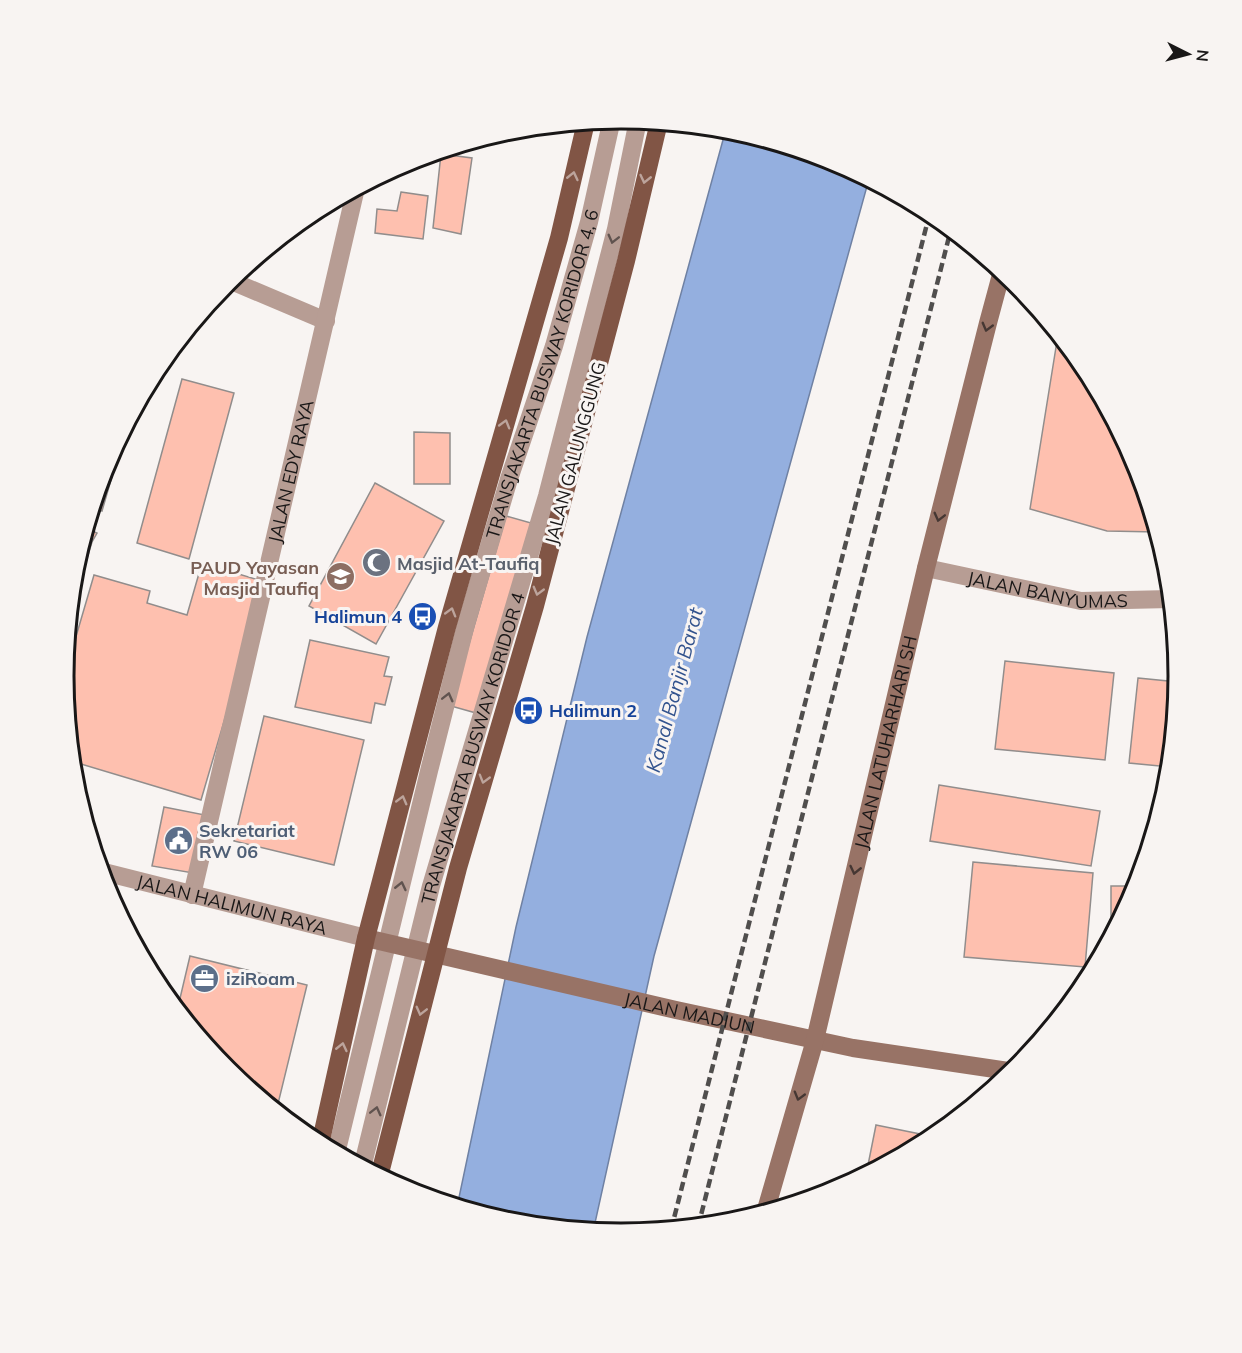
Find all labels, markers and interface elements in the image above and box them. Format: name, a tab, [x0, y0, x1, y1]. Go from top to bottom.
north arrow	[1158, 24, 1218, 84]
text: N	[1192, 49, 1213, 63]
one-way arrow	[566, 171, 579, 181]
one-way arrow	[640, 174, 653, 184]
street label: TRANSJAKARTA BUSWAY KORIDOR 4, 6	[480, 207, 603, 542]
one-way arrow	[608, 234, 621, 244]
one-way arrow	[981, 322, 994, 332]
street label: JALAN GALUNGGUNG	[540, 359, 610, 547]
street label: JALAN EDY RAYA	[263, 397, 318, 545]
one-way arrow	[498, 419, 510, 430]
one-way arrow	[933, 511, 946, 521]
mosque icon: Masjid At-Taufiq	[360, 547, 392, 579]
place label: Masjid At-Taufiq	[397, 552, 539, 575]
place label: PAUD Yayasan Masjid Taufiq	[190, 556, 319, 600]
school or university icon: PAUD Yayasan Masjid Taufiq	[324, 561, 356, 593]
street label: JALAN BANYUMAS	[965, 566, 1128, 613]
one-way arrow	[533, 586, 546, 596]
street label: TRANSJAKARTA BUSWAY KORIDOR 4	[415, 589, 529, 907]
bus stop icon: Halimun 4	[407, 600, 439, 632]
water label: Kanal Banjir Barat	[640, 604, 708, 775]
place label: Halimun 4	[314, 605, 402, 628]
one-way arrow	[444, 607, 457, 617]
street label: JALAN LATUHARHARI SH	[849, 633, 921, 851]
one-way arrow	[440, 692, 453, 702]
bus stop icon: Halimun 2	[512, 694, 544, 726]
place label: Halimun 2	[549, 699, 637, 722]
one-way arrow	[479, 773, 491, 784]
one-way arrow	[395, 796, 407, 806]
place label: Sekretariat RW 06	[199, 819, 295, 863]
public building icon: Sekretariat RW 06	[162, 824, 194, 856]
one-way arrow	[849, 864, 862, 874]
street label: JALAN HALIMUN RAYA	[134, 869, 330, 939]
one-way arrow	[394, 881, 407, 891]
office icon: iziRoam	[189, 962, 221, 994]
place label: iziRoam	[226, 967, 295, 990]
street label: JALAN MADIUN	[622, 987, 757, 1038]
one-way arrow	[416, 1006, 429, 1016]
one-way arrow	[335, 1042, 348, 1052]
one-way arrow	[793, 1091, 806, 1101]
one-way arrow	[369, 1106, 382, 1116]

